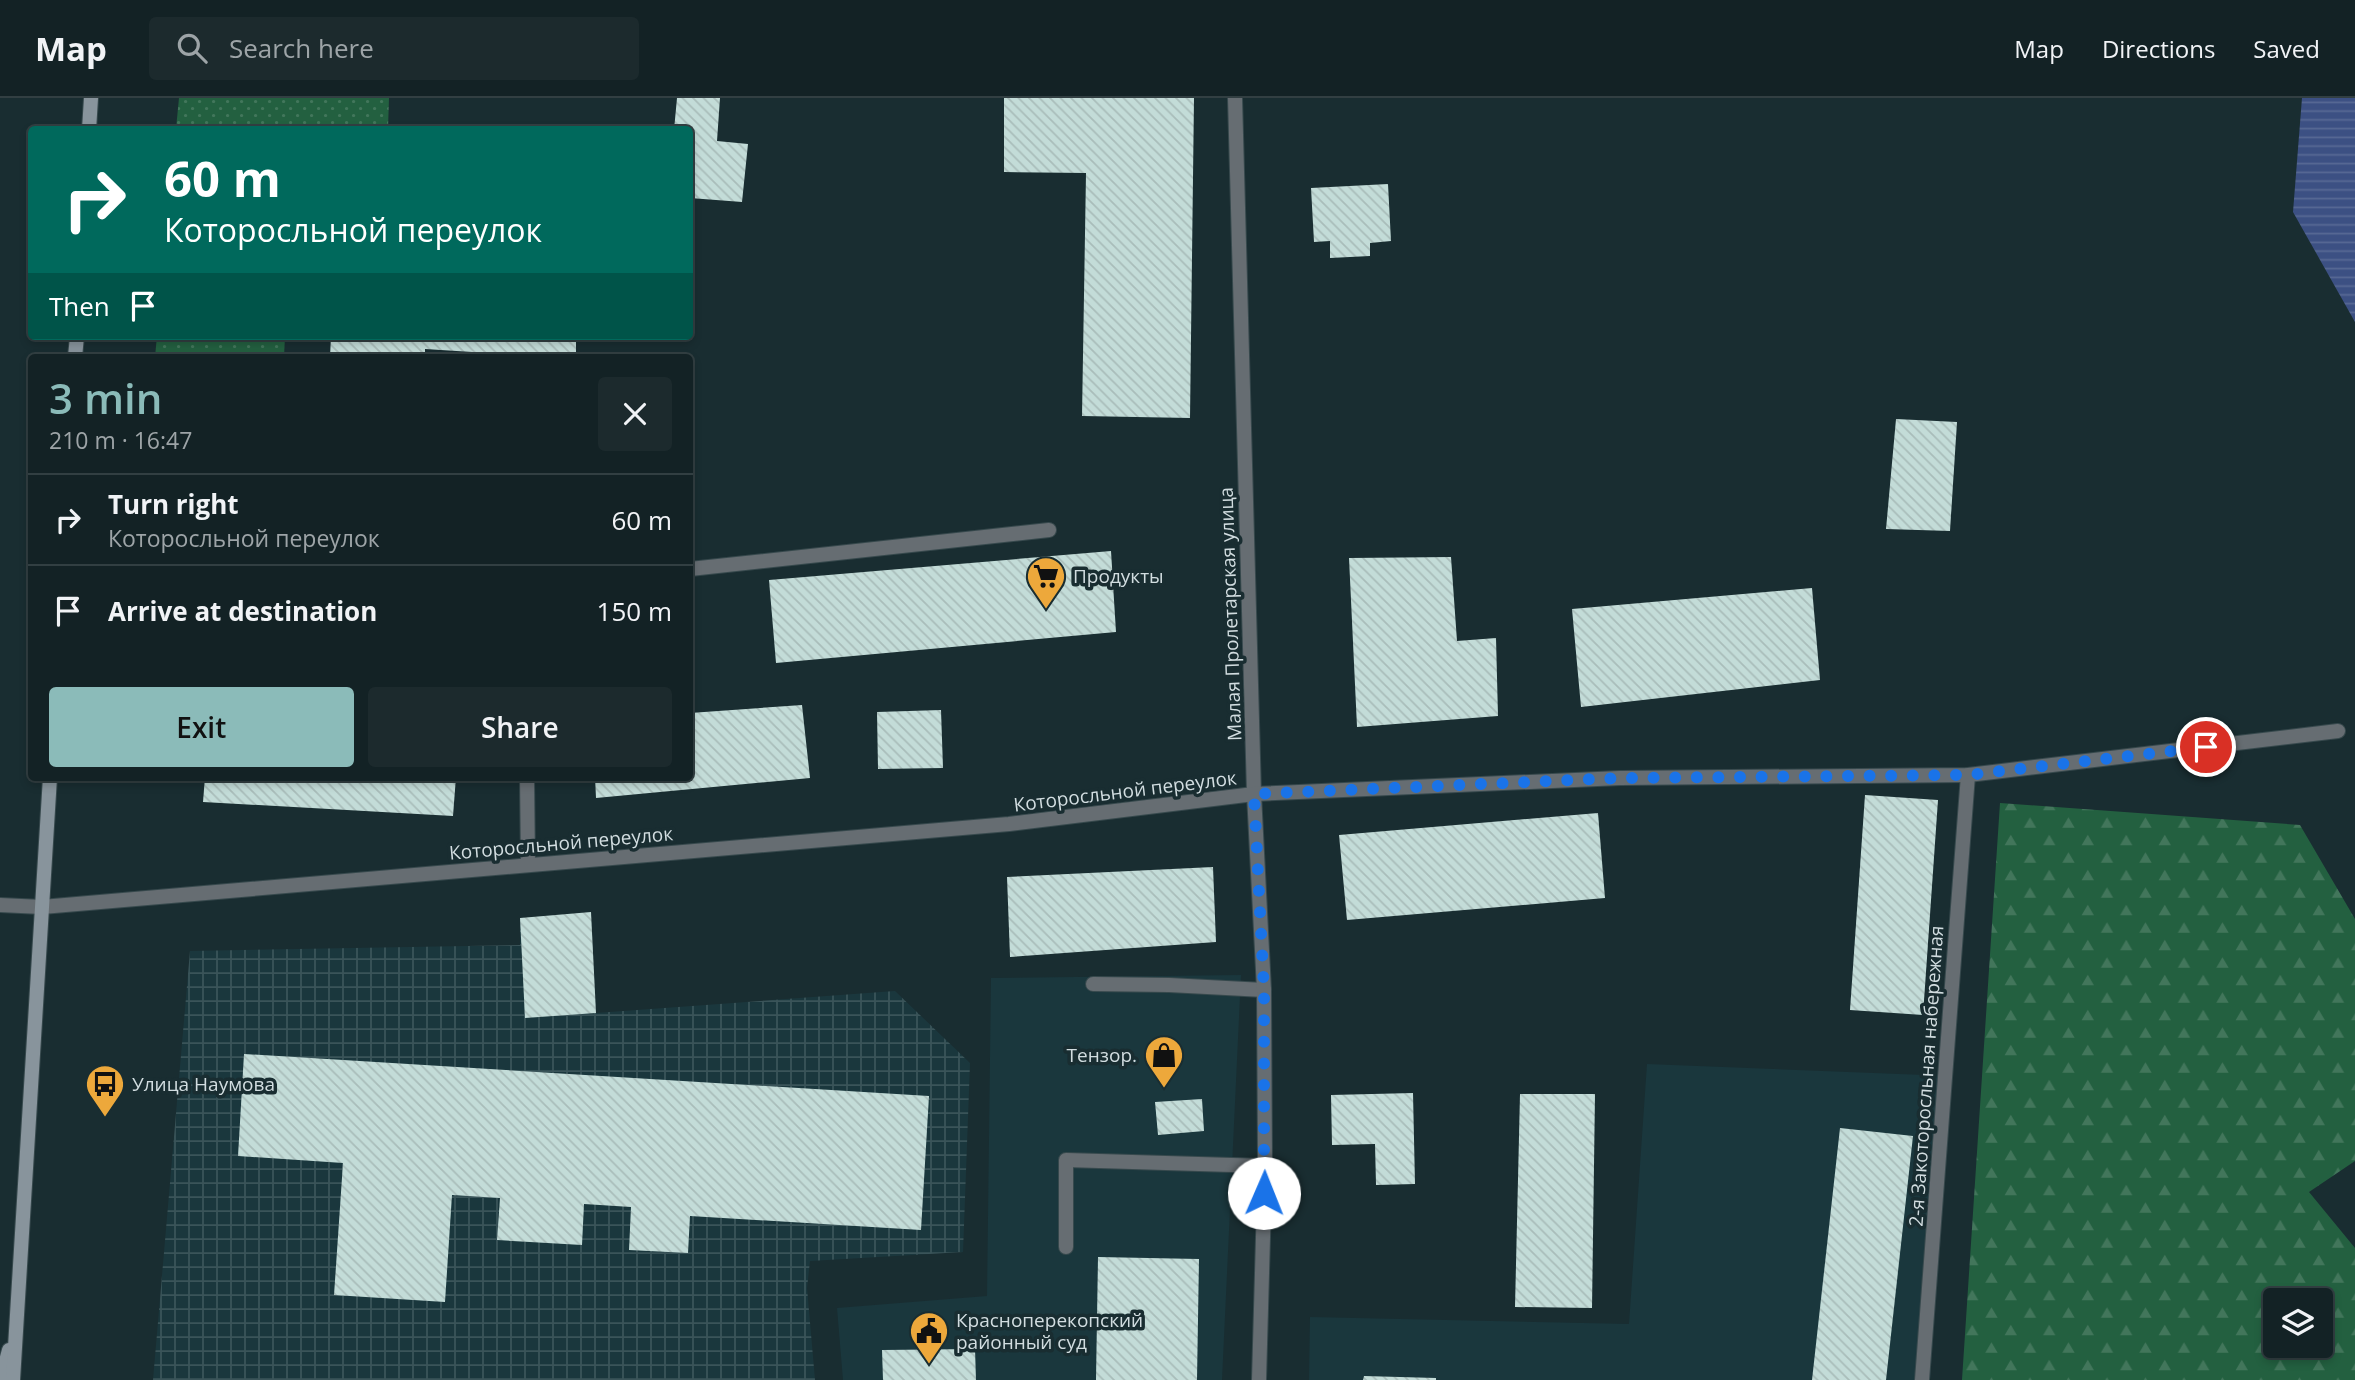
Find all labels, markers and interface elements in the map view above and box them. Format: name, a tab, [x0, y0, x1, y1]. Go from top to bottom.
search box	[149, 17, 639, 80]
text: Map	[35, 26, 107, 71]
icon: search	[173, 29, 211, 67]
text: Search here	[229, 30, 374, 66]
text: Map	[2014, 32, 2064, 65]
text: Directions	[2102, 32, 2215, 65]
text: Saved	[2253, 32, 2320, 65]
text: 60 m	[164, 145, 281, 211]
icon: right	[49, 154, 140, 245]
text: Которосльной переулок	[164, 208, 542, 251]
icon: arrive	[124, 287, 162, 325]
text: Then	[49, 288, 110, 324]
text: 3 min	[49, 369, 162, 426]
button: close	[598, 377, 672, 451]
text: 210 m · 16:47	[49, 424, 192, 456]
text: Turn right	[108, 486, 239, 522]
street label: Малая Пролетарская улица	[1213, 487, 1247, 741]
icon: right	[49, 501, 87, 539]
text: 60 m	[611, 502, 672, 538]
text: Которосльной переулок	[108, 522, 380, 554]
supermarket icon: Продукты	[1025, 555, 1067, 610]
place label: Продукты	[1073, 563, 1164, 589]
icon: arrive	[49, 592, 87, 630]
text: Arrive at destination	[108, 593, 377, 629]
text: 150 m	[597, 593, 672, 629]
button: Exit	[49, 687, 354, 767]
button: Share	[368, 687, 672, 767]
pin	[2176, 717, 2236, 777]
icon: arrive	[2187, 728, 2225, 766]
street label: Которосльной переулок	[1012, 764, 1238, 818]
street label: Которосльной переулок	[448, 820, 674, 866]
street label: 2-я Закоторосльная набережная	[1903, 925, 1949, 1227]
shop icon: Тензор.	[1143, 1034, 1185, 1089]
place label: Тензор.	[1067, 1042, 1137, 1068]
bus stop icon: Улица Наумова	[84, 1063, 126, 1118]
place label: Улица Наумова	[132, 1071, 275, 1097]
position arrow	[1227, 1156, 1301, 1230]
map controls	[2263, 1288, 2333, 1358]
button: layers	[2263, 1288, 2333, 1358]
place label: Красноперекопский районный суд	[956, 1307, 1143, 1355]
public building icon: Красноперекопский районный суд	[908, 1310, 950, 1365]

